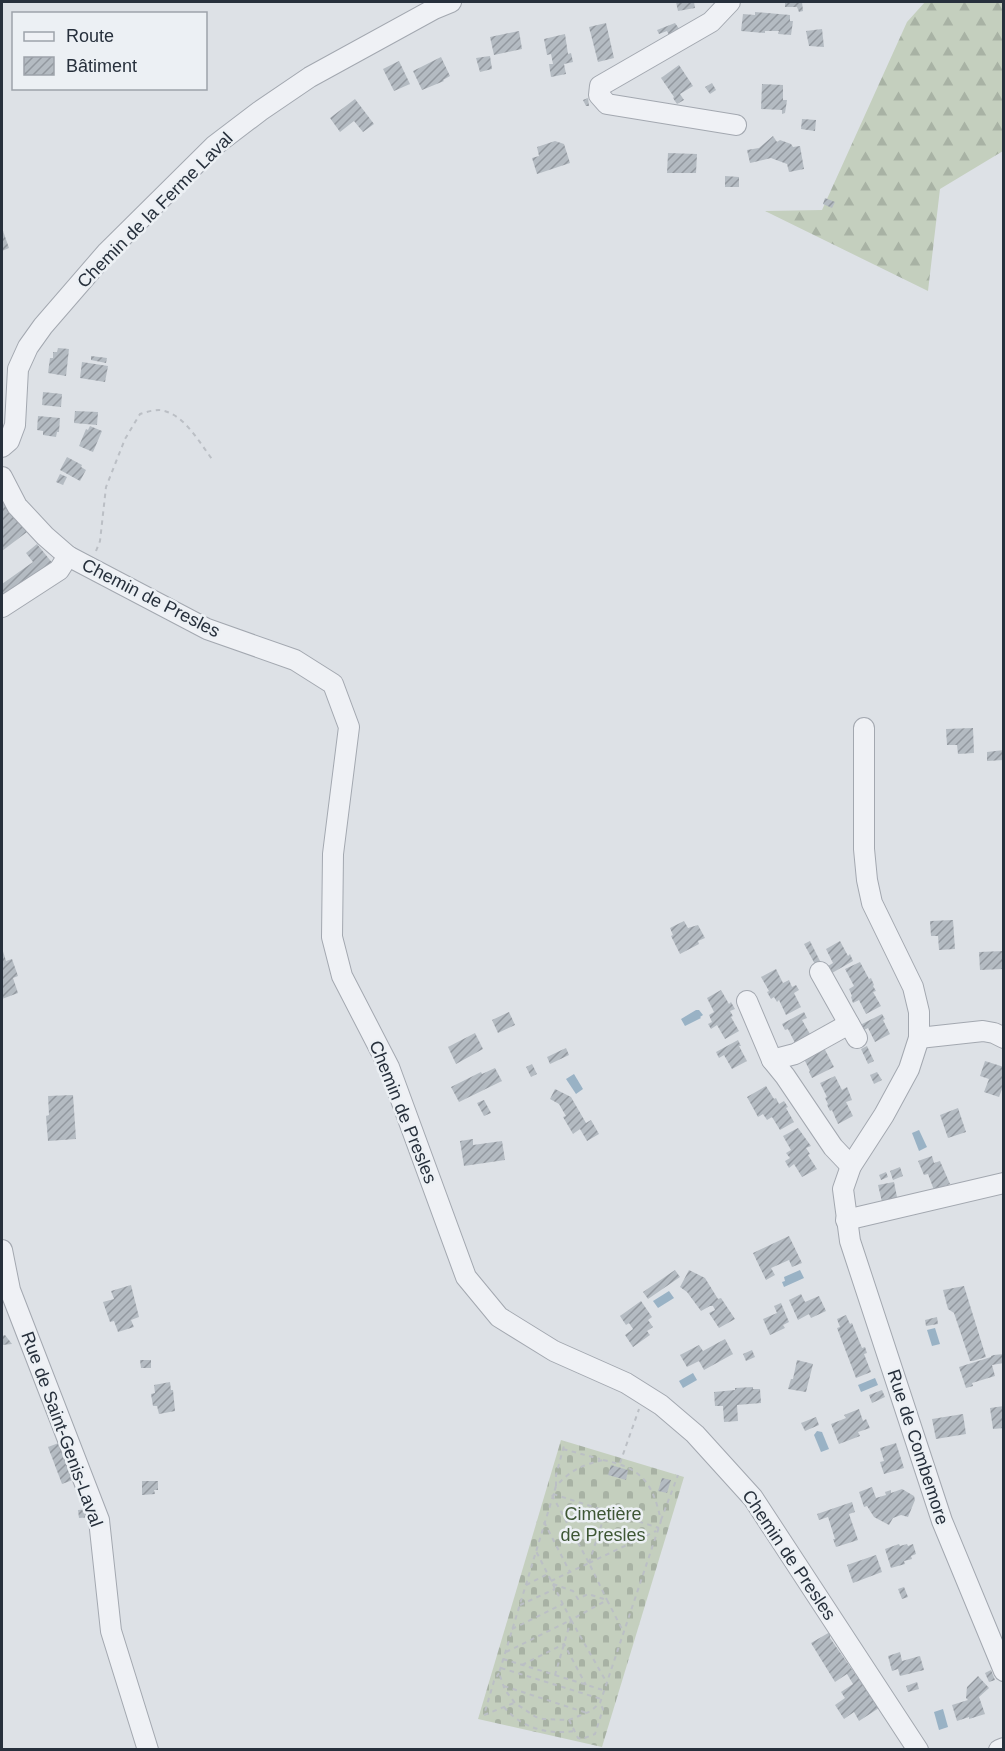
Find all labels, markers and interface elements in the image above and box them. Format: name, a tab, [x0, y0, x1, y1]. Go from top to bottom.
legend	[12, 12, 207, 90]
text: Route	[66, 26, 114, 46]
text: Bâtiment	[66, 56, 137, 76]
street label: Chemin de la Ferme Laval	[73, 128, 237, 292]
street label: Chemin de Presles	[79, 555, 223, 641]
street label: Chemin de Presles	[365, 1038, 441, 1186]
street label: Rue de Saint-Genis-Laval	[17, 1329, 107, 1529]
street label: Rue de Combemore	[883, 1367, 953, 1527]
street label: Chemin de Presles	[738, 1486, 840, 1624]
park label: Cimetière de Presles	[560, 1504, 646, 1545]

